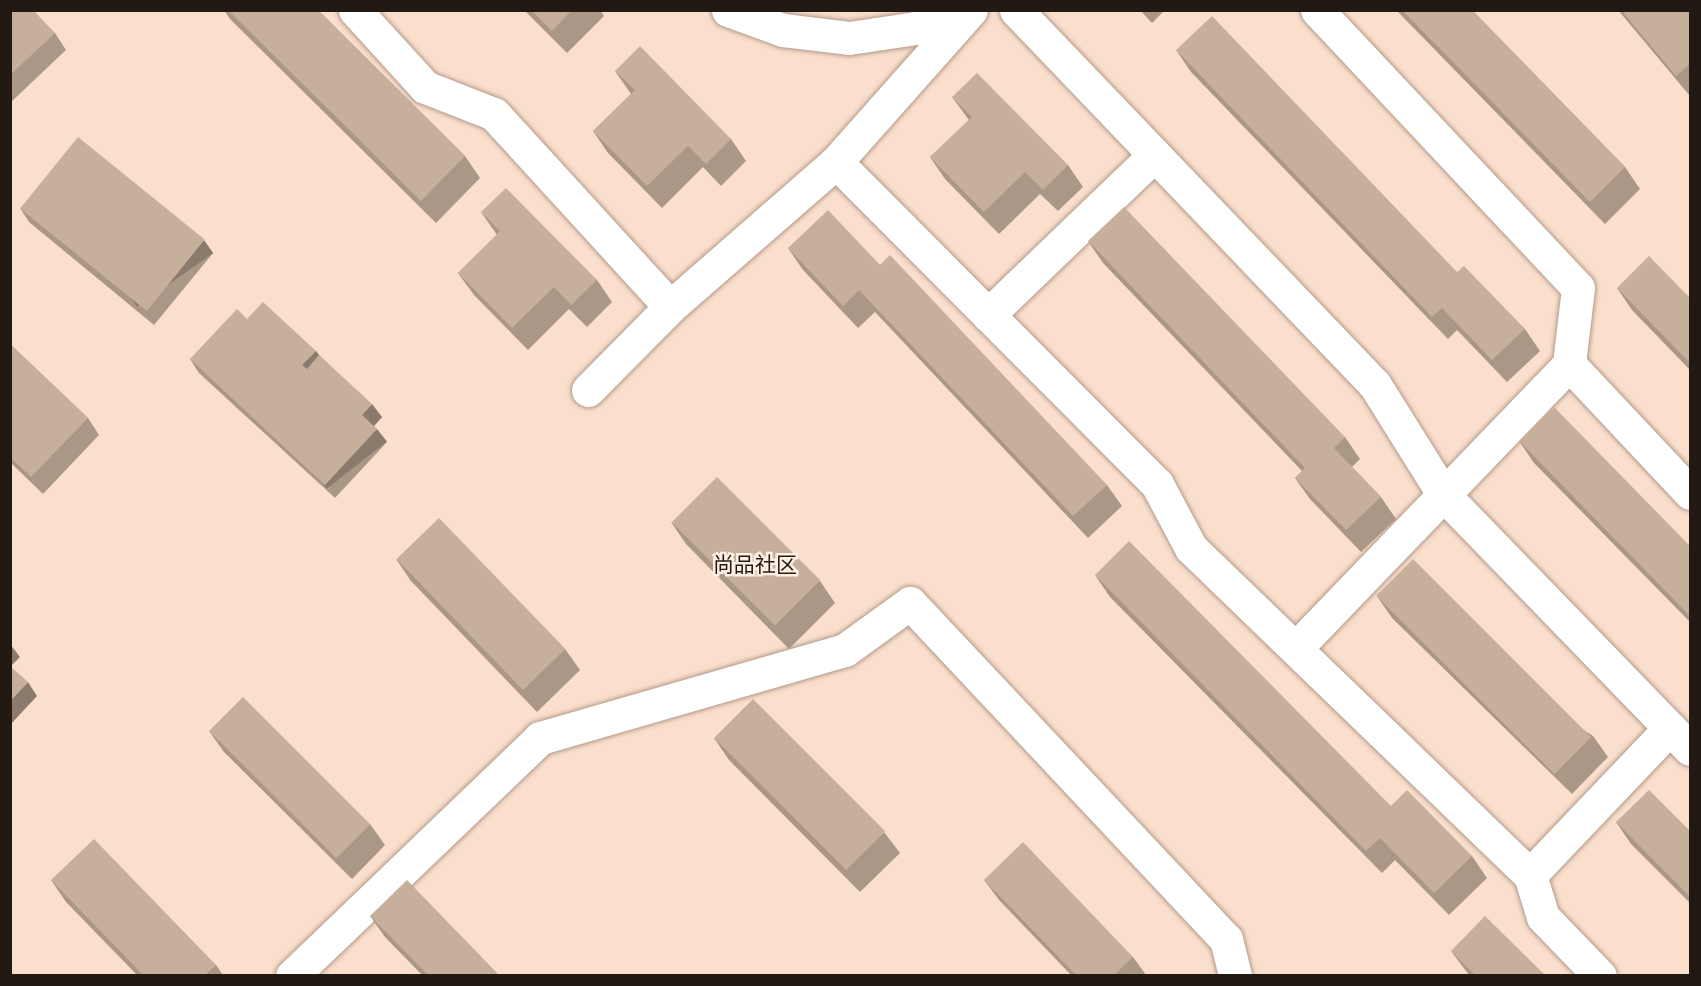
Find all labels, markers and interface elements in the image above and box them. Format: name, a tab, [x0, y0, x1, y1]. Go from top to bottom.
district label: 尚品社区	[713, 552, 797, 578]

